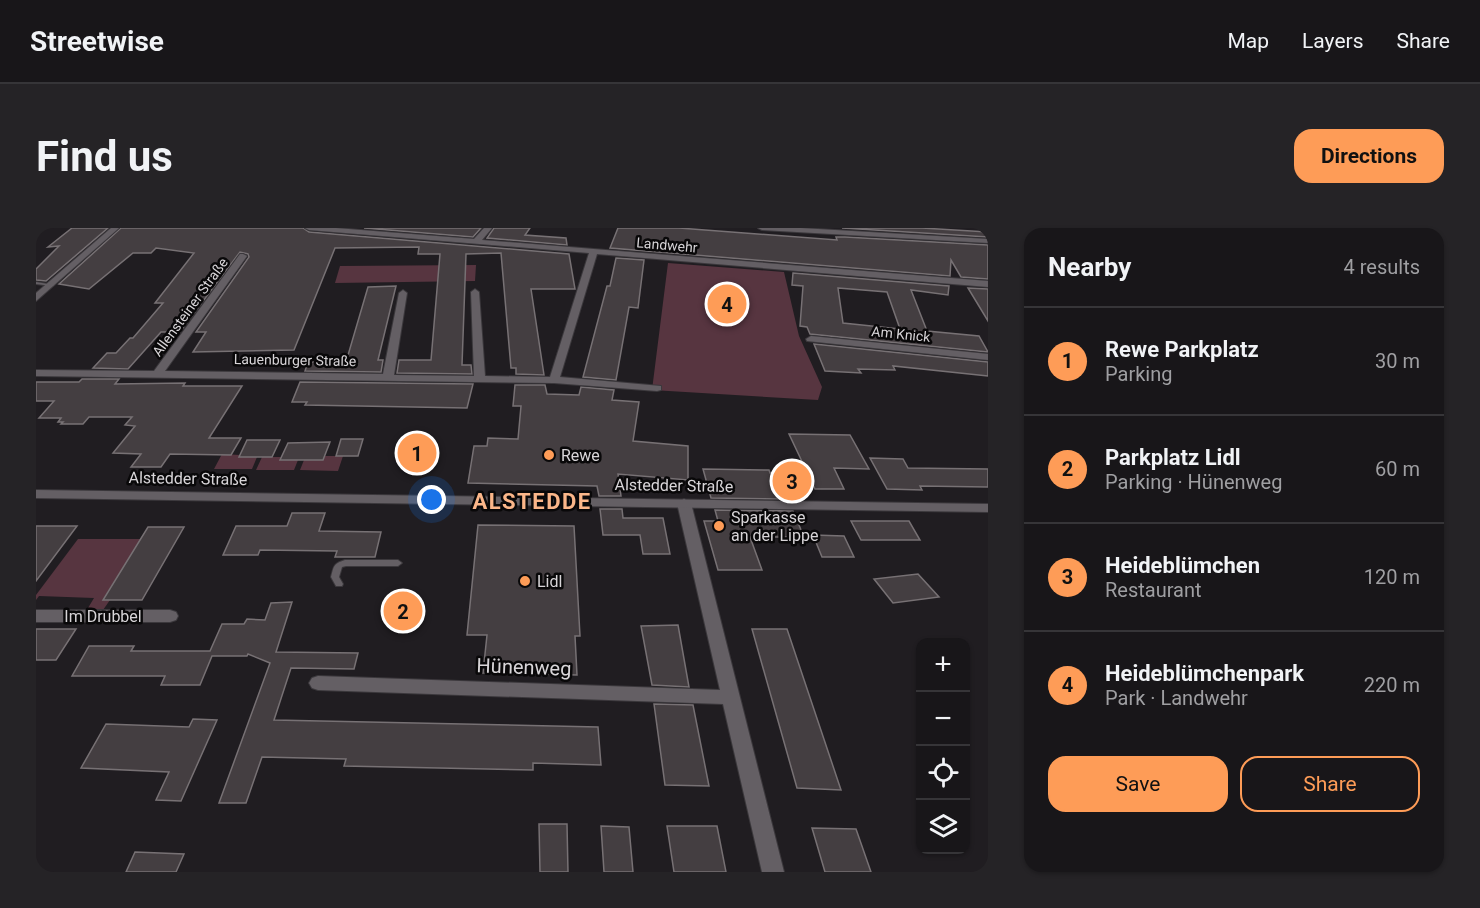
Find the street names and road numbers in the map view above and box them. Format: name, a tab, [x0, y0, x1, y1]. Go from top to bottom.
street label: Landwehr	[636, 234, 698, 256]
street label: Allensteiner Straße	[149, 255, 231, 359]
street label: Am Knick	[871, 323, 932, 345]
street label: Lauenburger Straße	[234, 351, 356, 369]
street label: Alstedder Straße	[128, 468, 248, 489]
street label: Alstedder Straße	[614, 475, 734, 496]
street label: Im Drubbel	[64, 607, 142, 626]
street label: Hünenweg	[476, 653, 572, 681]

